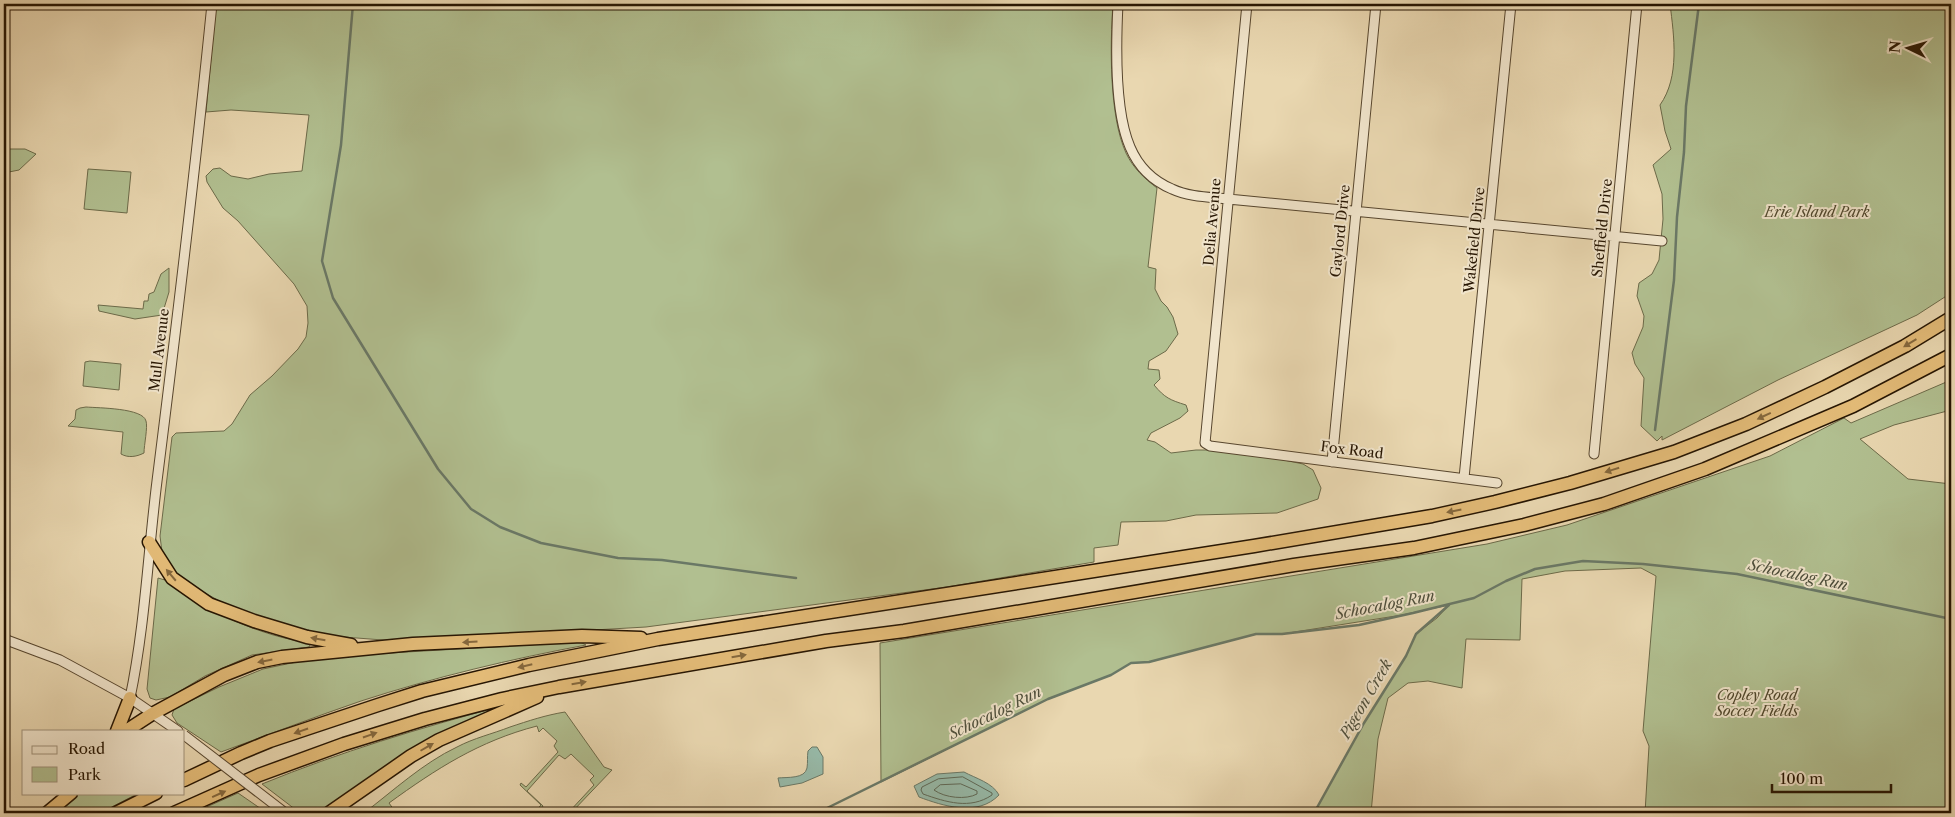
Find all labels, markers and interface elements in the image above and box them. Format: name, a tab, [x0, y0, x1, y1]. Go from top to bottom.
north arrow	[1882, 22, 1932, 72]
text: N	[1886, 40, 1905, 54]
street label: Delia Avenue	[1199, 177, 1225, 267]
street label: Sheffield Drive	[1588, 178, 1616, 278]
street label: Gaylord Drive	[1326, 184, 1354, 278]
street label: Wakefield Drive	[1459, 186, 1489, 295]
park label: Erie Island Park	[1764, 203, 1870, 221]
street label: Mull Avenue	[145, 307, 173, 393]
one-way arrow	[1903, 339, 1916, 348]
one-way arrow	[1757, 412, 1772, 420]
street label: Fox Road	[1320, 437, 1385, 463]
one-way arrow	[1604, 467, 1619, 475]
one-way arrow	[1446, 508, 1462, 516]
water label: Schocalog Run	[1746, 555, 1849, 594]
one-way arrow	[165, 570, 177, 582]
water label: Schocalog Run	[1333, 586, 1436, 624]
one-way arrow	[310, 635, 325, 643]
one-way arrow	[461, 639, 477, 647]
one-way arrow	[731, 652, 747, 660]
water label: Pigeon Creek	[1335, 655, 1396, 743]
one-way arrow	[257, 657, 273, 665]
one-way arrow	[517, 662, 532, 670]
one-way arrow	[571, 679, 587, 687]
water label: Schocalog Run	[944, 682, 1044, 744]
park label: Copley Road Soccer Fields	[1714, 686, 1800, 720]
one-way arrow	[294, 728, 309, 735]
legend	[22, 730, 185, 794]
one-way arrow	[363, 731, 378, 739]
text: Road	[68, 739, 105, 758]
one-way arrow	[420, 743, 434, 751]
scale bar	[1772, 762, 1891, 794]
text: Park	[68, 765, 102, 784]
text: 100 m	[1780, 769, 1823, 788]
one-way arrow	[212, 790, 226, 798]

